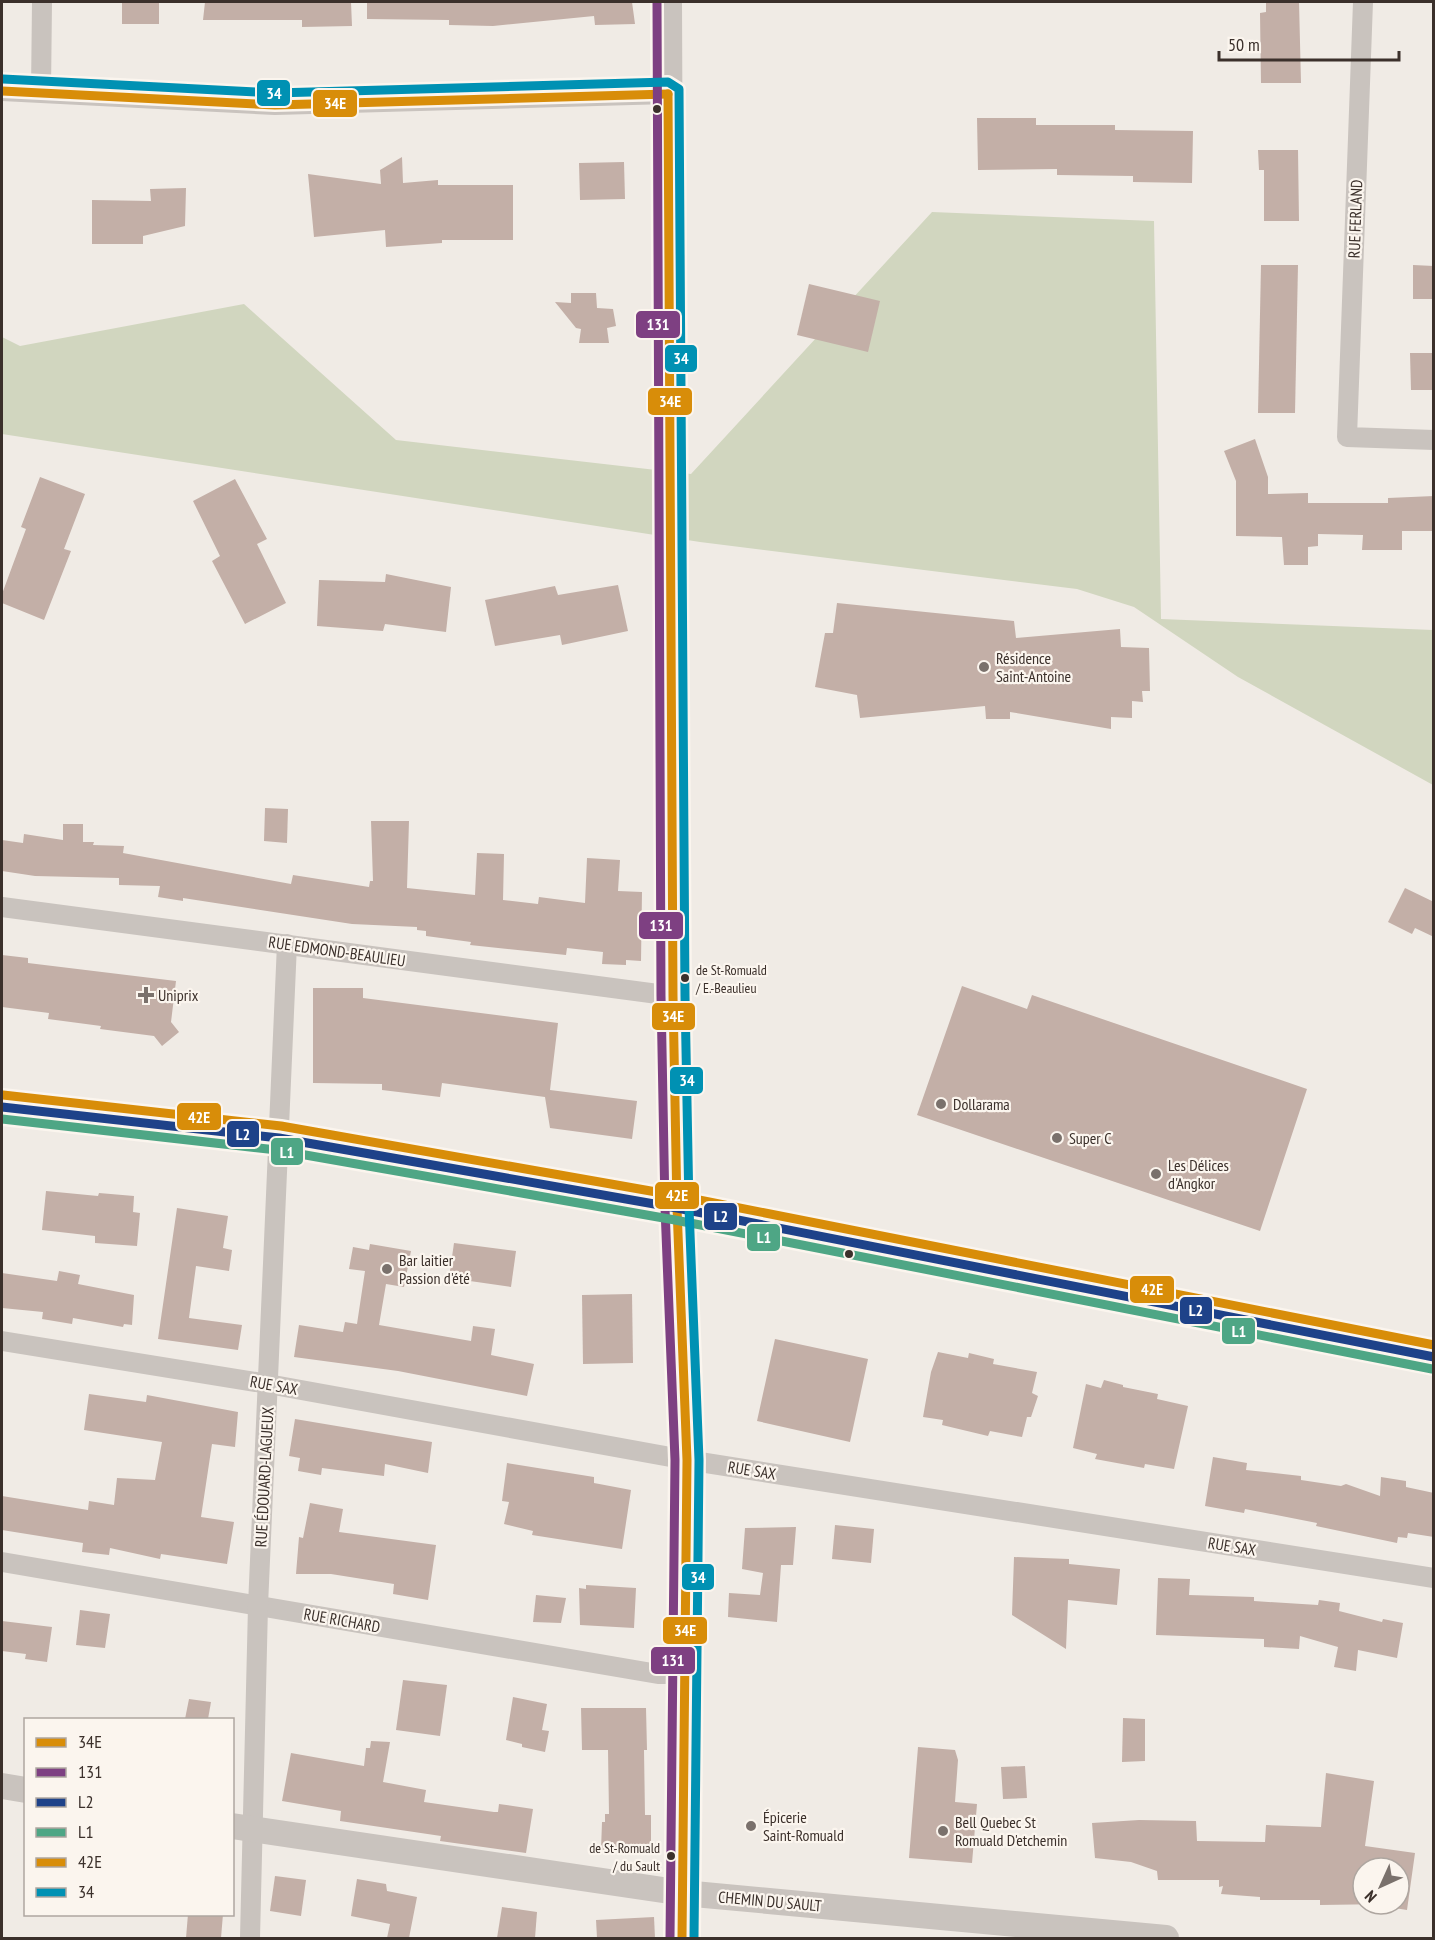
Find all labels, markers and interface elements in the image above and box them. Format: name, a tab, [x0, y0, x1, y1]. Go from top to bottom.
scale bar	[1219, 24, 1399, 62]
text: 50 m	[1228, 33, 1260, 56]
line badge: 34	[256, 79, 291, 107]
text: 34	[266, 83, 282, 103]
line badge: 34E	[312, 89, 358, 118]
text: 34E	[324, 93, 346, 113]
unlabelled marker	[651, 103, 663, 115]
street label: RUE FERLAND	[1344, 179, 1366, 259]
line badge: 131	[635, 310, 681, 339]
text: 131	[647, 314, 669, 334]
line badge: 34	[664, 344, 698, 373]
text: 34	[673, 348, 689, 368]
line badge: 34E	[647, 387, 693, 416]
text: 34E	[659, 391, 681, 411]
place label: Résidence Saint-Antoine	[996, 648, 1071, 686]
marker: Résidence Saint-Antoine	[977, 660, 991, 674]
line badge: 131	[638, 911, 684, 940]
text: 131	[650, 915, 672, 935]
street label: RUE EDMOND-BEAULIEU	[267, 931, 407, 971]
place label: de St-Romuald / E.-Beaulieu	[695, 961, 767, 997]
marker: de St-Romuald / E.-Beaulieu	[679, 972, 691, 984]
place label: Uniprix	[158, 985, 199, 1005]
marker: Uniprix	[139, 988, 153, 1002]
line badge: 34E	[651, 1002, 696, 1031]
text: 34E	[662, 1006, 684, 1026]
line badge: 34	[669, 1066, 704, 1095]
text: 34	[679, 1070, 695, 1090]
place label: Dollarama	[953, 1094, 1010, 1114]
marker: Dollarama	[934, 1097, 948, 1111]
line badge: 42E	[176, 1102, 222, 1131]
text: 42E	[188, 1107, 210, 1127]
line badge: L2	[226, 1120, 260, 1148]
text: L2	[236, 1124, 250, 1144]
place label: Super C	[1069, 1128, 1111, 1148]
marker: Super C	[1050, 1131, 1064, 1145]
line badge: L1	[270, 1137, 304, 1166]
text: L1	[280, 1142, 294, 1162]
place label: Les Délices d'Angkor	[1168, 1155, 1229, 1193]
marker: Les Délices d'Angkor	[1149, 1167, 1163, 1181]
line badge: 42E	[654, 1181, 700, 1210]
text: 42E	[666, 1185, 688, 1205]
line badge: L2	[703, 1202, 738, 1231]
text: L2	[714, 1206, 728, 1226]
line badge: L1	[746, 1223, 781, 1252]
text: L1	[757, 1227, 771, 1247]
unlabelled marker	[843, 1248, 855, 1260]
place label: Bar laitier Passion d'été	[399, 1250, 470, 1288]
marker: Bar laitier Passion d'été	[380, 1262, 394, 1276]
line badge: 42E	[1129, 1275, 1175, 1304]
text: 42E	[1141, 1279, 1163, 1299]
line badge: L2	[1179, 1296, 1213, 1325]
text: L2	[1189, 1300, 1203, 1320]
line badge: L1	[1221, 1317, 1256, 1345]
text: L1	[1232, 1321, 1246, 1341]
street label: RUE SAX	[248, 1371, 300, 1399]
street label: RUE ÉDOUARD-LAGUEUX	[250, 1406, 278, 1548]
street label: RUE SAX	[727, 1456, 777, 1484]
street label: RUE SAX	[1207, 1532, 1257, 1560]
line badge: 34	[681, 1563, 715, 1591]
text: 34	[690, 1567, 706, 1587]
street label: RUE RICHARD	[302, 1603, 382, 1637]
line badge: 34E	[662, 1616, 708, 1645]
text: 34E	[674, 1620, 696, 1640]
line badge: 131	[650, 1646, 696, 1675]
text: 131	[662, 1650, 684, 1670]
legend	[24, 1718, 234, 1916]
text: 34E	[78, 1730, 102, 1753]
text: 131	[78, 1760, 102, 1783]
text: L2	[78, 1790, 94, 1813]
place label: Épicerie Saint-Romuald	[763, 1807, 844, 1845]
place label: Bell Quebec St Romuald D'etchemin	[955, 1812, 1067, 1850]
marker: Épicerie Saint-Romuald	[744, 1819, 758, 1833]
text: L1	[78, 1820, 94, 1843]
marker: Bell Quebec St Romuald D'etchemin	[936, 1824, 950, 1838]
place label: de St-Romuald / du Sault	[589, 1839, 660, 1875]
text: 42E	[78, 1850, 102, 1873]
marker: de St-Romuald / du Sault	[665, 1850, 677, 1862]
north arrow	[1351, 1856, 1411, 1916]
text: 34	[78, 1880, 94, 1903]
text: N	[1360, 1886, 1381, 1907]
street label: CHEMIN DU SAULT	[717, 1887, 823, 1915]

